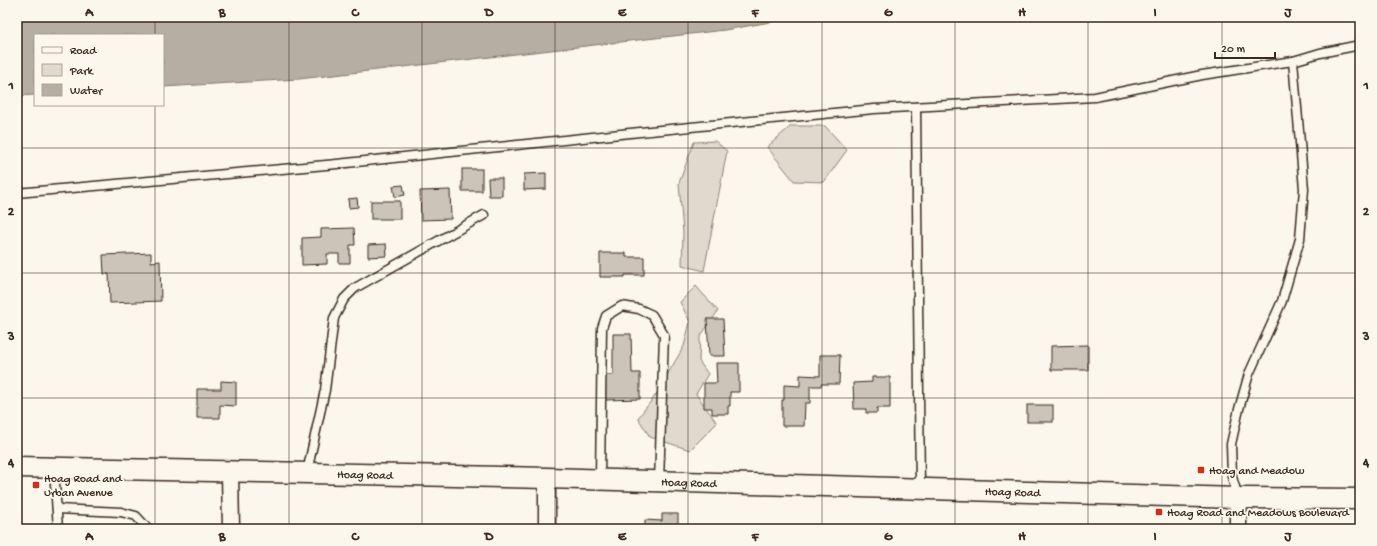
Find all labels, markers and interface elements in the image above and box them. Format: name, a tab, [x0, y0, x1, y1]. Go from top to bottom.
text: A	[84, 6, 94, 21]
text: B	[218, 6, 227, 21]
text: C	[350, 6, 360, 21]
text: D	[484, 6, 494, 21]
text: E	[618, 6, 627, 21]
text: F	[751, 6, 760, 21]
text: G	[884, 6, 893, 21]
text: H	[1018, 6, 1026, 21]
text: I	[1153, 6, 1157, 21]
text: J	[1284, 6, 1293, 21]
legend	[34, 34, 164, 106]
scale bar	[1215, 34, 1275, 60]
text: 20 m	[1221, 43, 1246, 57]
text: Road	[70, 45, 97, 59]
text: Park	[69, 65, 95, 79]
text: 1	[7, 79, 14, 94]
text: 1	[1362, 79, 1369, 94]
text: Water	[70, 85, 104, 99]
text: 2	[8, 205, 15, 220]
text: 2	[1363, 205, 1370, 220]
text: 3	[7, 330, 15, 345]
text: 3	[1362, 330, 1370, 345]
text: 4	[7, 456, 15, 471]
text: 4	[1362, 456, 1370, 471]
marker: Hoag and Meadow	[1196, 465, 1206, 475]
place label: Hoag and Meadow	[1209, 465, 1305, 479]
street label: Hoag Road	[337, 469, 394, 484]
place label: Hoag Road and Urban Avenue	[44, 473, 123, 501]
street label: Hoag Road	[661, 476, 718, 492]
marker: Hoag Road and Urban Avenue	[31, 480, 41, 490]
street label: Hoag Road	[985, 486, 1042, 501]
marker: Hoag Road and Meadows Boulevard	[1154, 507, 1164, 517]
place label: Hoag Road and Meadows Boulevard	[1167, 507, 1350, 521]
text: A	[84, 530, 94, 545]
text: B	[218, 530, 227, 545]
text: C	[350, 530, 360, 545]
text: D	[484, 530, 494, 545]
text: E	[618, 530, 627, 545]
text: F	[751, 530, 760, 545]
text: G	[884, 530, 893, 545]
text: H	[1018, 530, 1026, 545]
text: I	[1153, 530, 1157, 545]
text: J	[1284, 530, 1293, 545]

